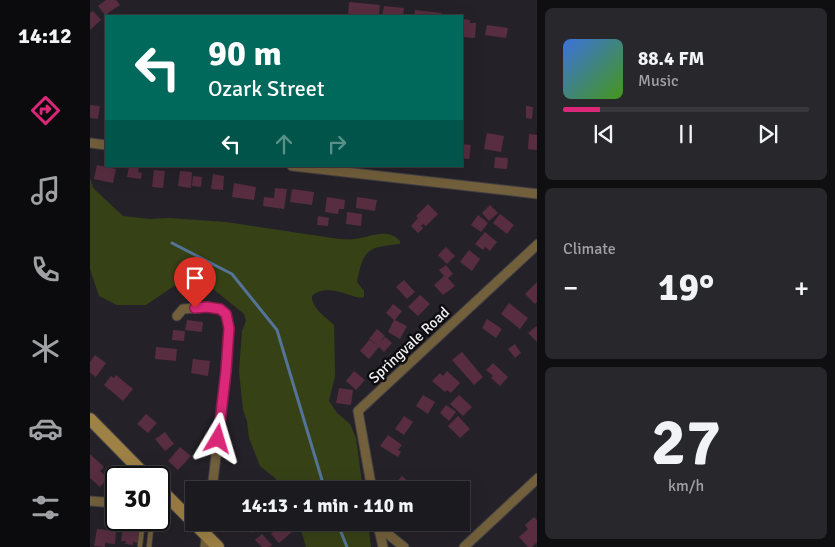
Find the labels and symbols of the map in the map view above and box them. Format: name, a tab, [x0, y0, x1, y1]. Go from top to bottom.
pin	[174, 257, 216, 308]
street label: Springvale Road	[365, 303, 453, 387]
position arrow	[191, 412, 243, 464]
speed limit sign: 30	[105, 466, 170, 531]

